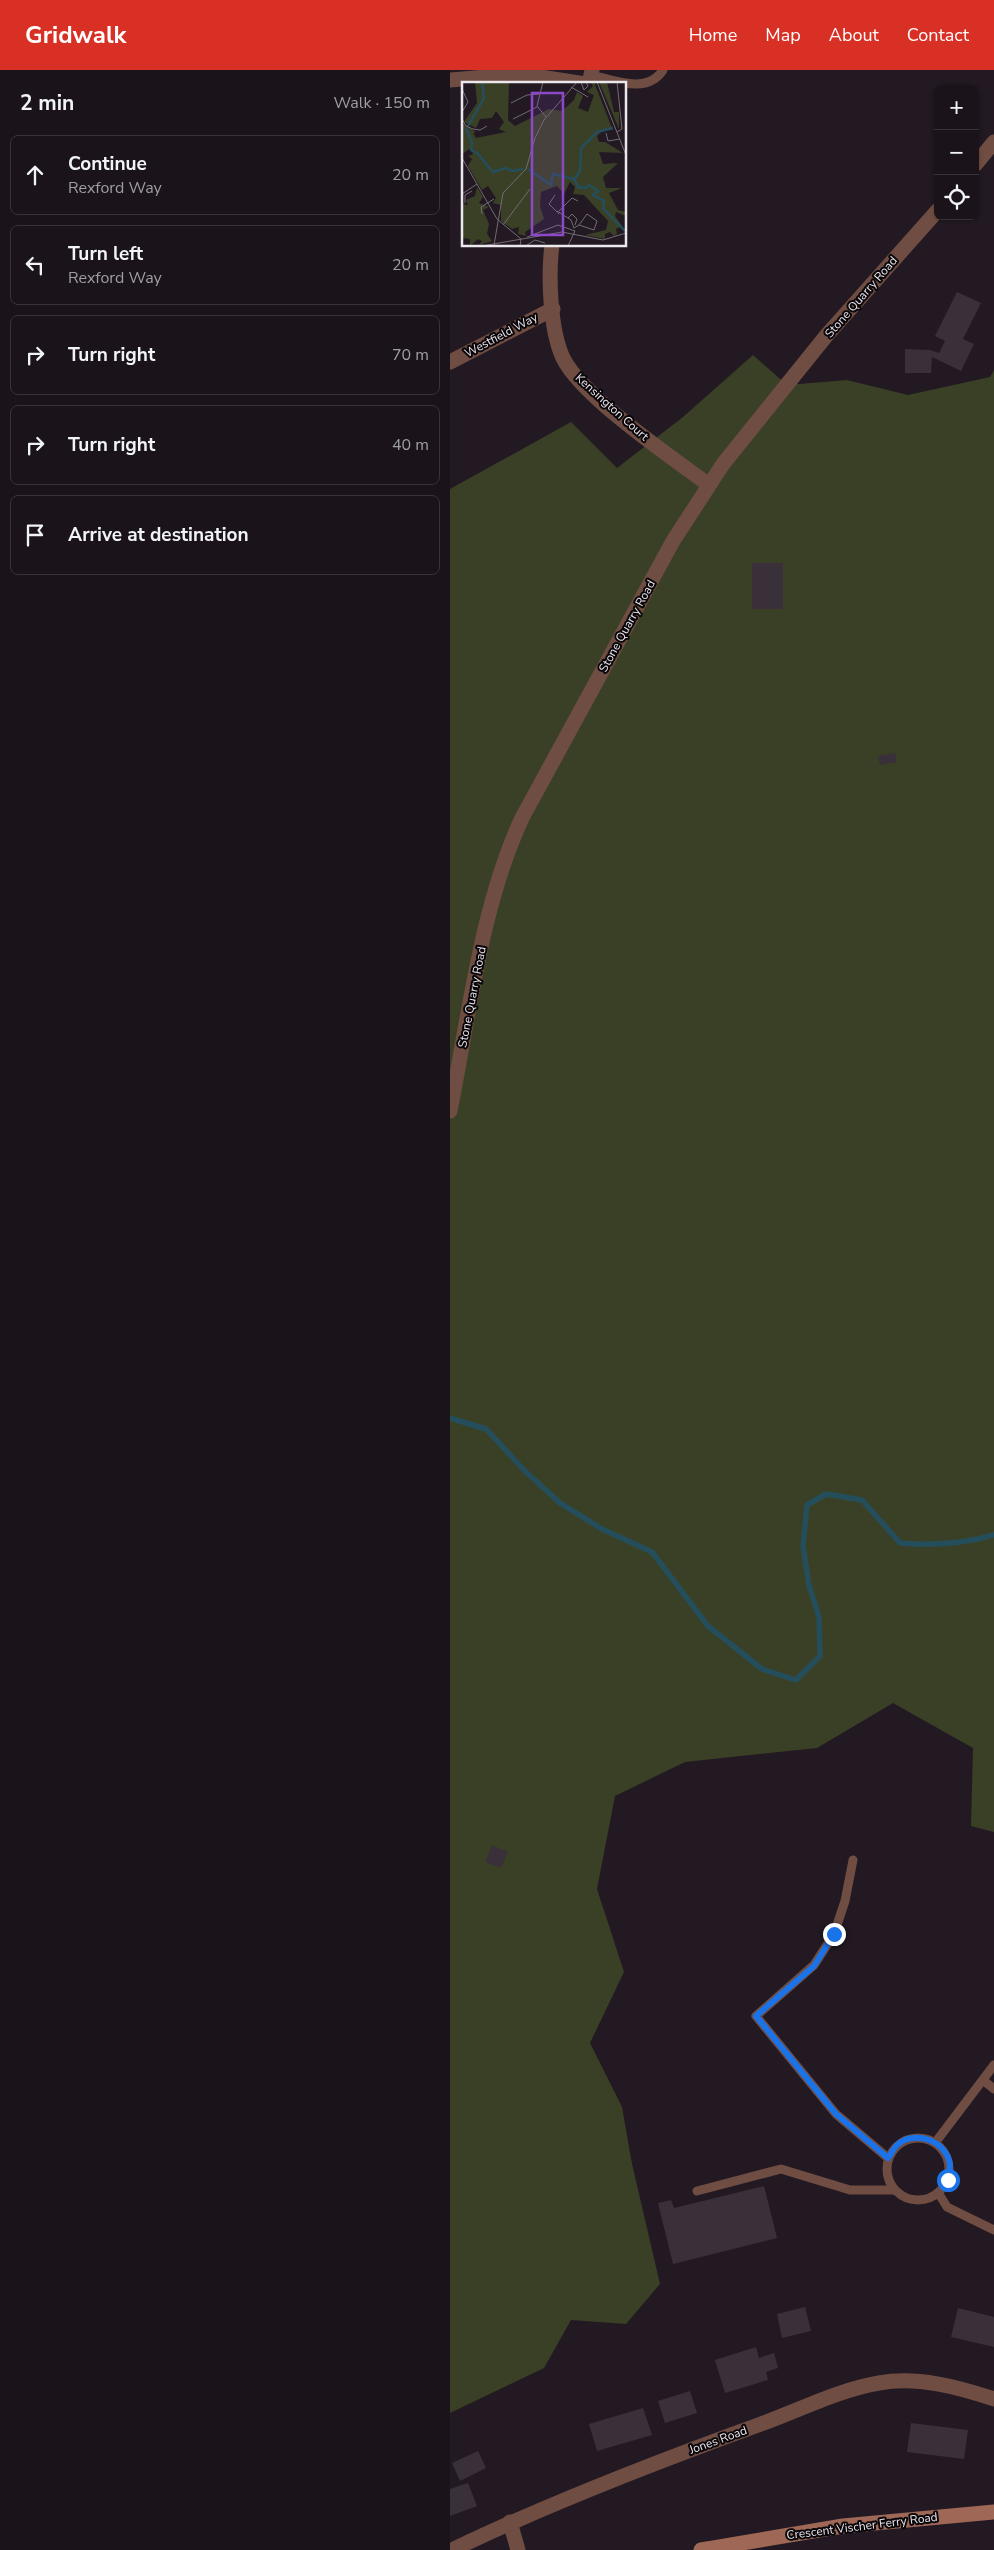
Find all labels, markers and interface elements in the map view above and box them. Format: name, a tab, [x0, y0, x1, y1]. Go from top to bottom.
text: Gridwalk	[25, 19, 126, 51]
text: Home	[689, 23, 737, 47]
text: Map	[765, 23, 801, 47]
text: About	[829, 23, 879, 47]
text: Contact	[907, 23, 969, 47]
inset map	[462, 82, 626, 246]
map controls	[934, 85, 979, 220]
button: +	[934, 85, 979, 130]
text: 2 min	[20, 89, 74, 117]
text: Walk · 150 m	[334, 92, 430, 114]
button: −	[934, 130, 979, 175]
text: Continue	[68, 151, 147, 177]
icon: ahead	[21, 161, 49, 189]
text: 20 m	[392, 164, 429, 186]
button: locate	[934, 175, 979, 220]
text: Rexford Way	[68, 177, 162, 199]
text: Turn left	[68, 241, 143, 267]
icon: left	[21, 251, 49, 279]
street label: Stone Quarry Road	[821, 253, 901, 341]
text: 20 m	[392, 254, 429, 276]
text: Rexford Way	[68, 267, 162, 289]
street label: Westfield Way	[462, 309, 541, 361]
icon: right	[21, 341, 49, 369]
text: Turn right	[68, 342, 155, 368]
text: 70 m	[392, 344, 429, 366]
street label: Kensington Court	[572, 370, 653, 445]
icon: right	[21, 431, 49, 459]
text: Turn right	[68, 432, 155, 458]
text: 40 m	[392, 434, 429, 456]
icon: arrive	[21, 521, 49, 549]
text: Arrive at destination	[68, 522, 249, 548]
street label: Stone Quarry Road	[595, 577, 659, 675]
street label: Stone Quarry Road	[454, 945, 490, 1049]
route end	[823, 1923, 846, 1946]
route start	[937, 2169, 960, 2192]
street label: Jones Road	[686, 2422, 749, 2458]
street label: Crescent Vischer Ferry Road	[785, 2509, 939, 2543]

